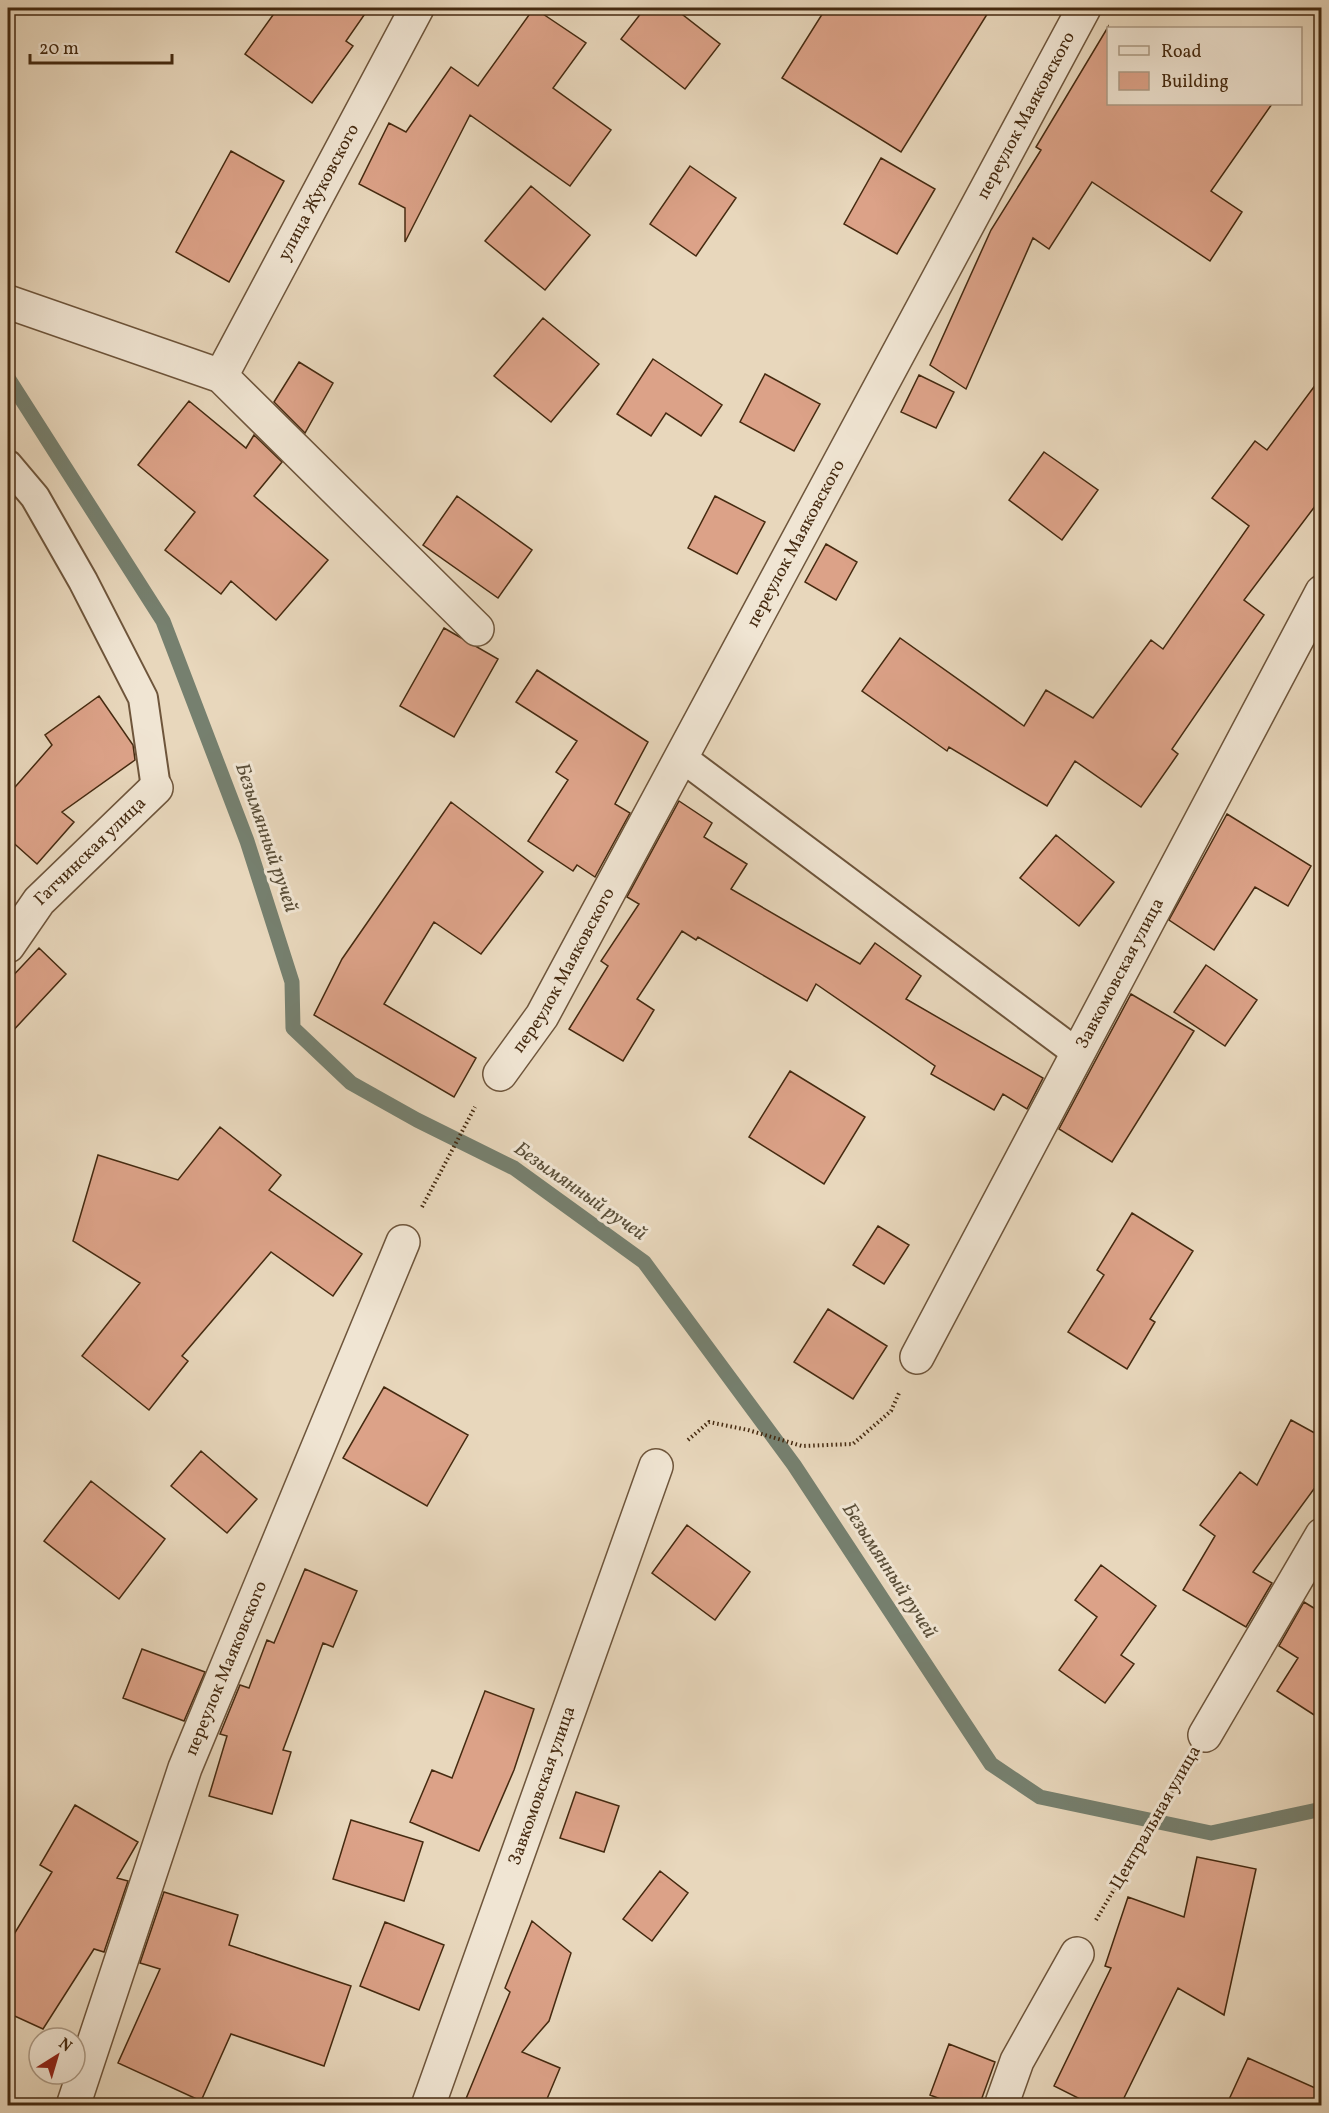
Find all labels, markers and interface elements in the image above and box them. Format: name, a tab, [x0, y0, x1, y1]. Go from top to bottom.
scale bar	[30, 27, 172, 65]
street label: переулок Маяковского	[971, 27, 1081, 204]
legend	[1107, 27, 1302, 105]
text: 20 m	[39, 37, 79, 62]
text: Road	[1161, 40, 1202, 65]
text: Building	[1161, 70, 1229, 95]
street label: улица Жуковского	[272, 119, 366, 265]
street label: переулок Маяковского	[741, 455, 851, 632]
water label: Безымянный ручей	[227, 760, 305, 916]
street label: Гатчинская улица	[29, 791, 152, 912]
street label: переулок Маяковского	[507, 883, 621, 1058]
street label: Завкомовская улица	[1070, 894, 1170, 1053]
water label: Безымянный ручей	[508, 1136, 652, 1248]
water label: Безымянный ручей	[835, 1498, 943, 1644]
street label: переулок Маяковского	[179, 1577, 274, 1759]
street label: Завкомовская улица	[502, 1703, 582, 1869]
street label: Центральная улица	[1104, 1741, 1208, 1895]
north arrow	[27, 2026, 87, 2086]
text: N	[54, 2033, 76, 2058]

